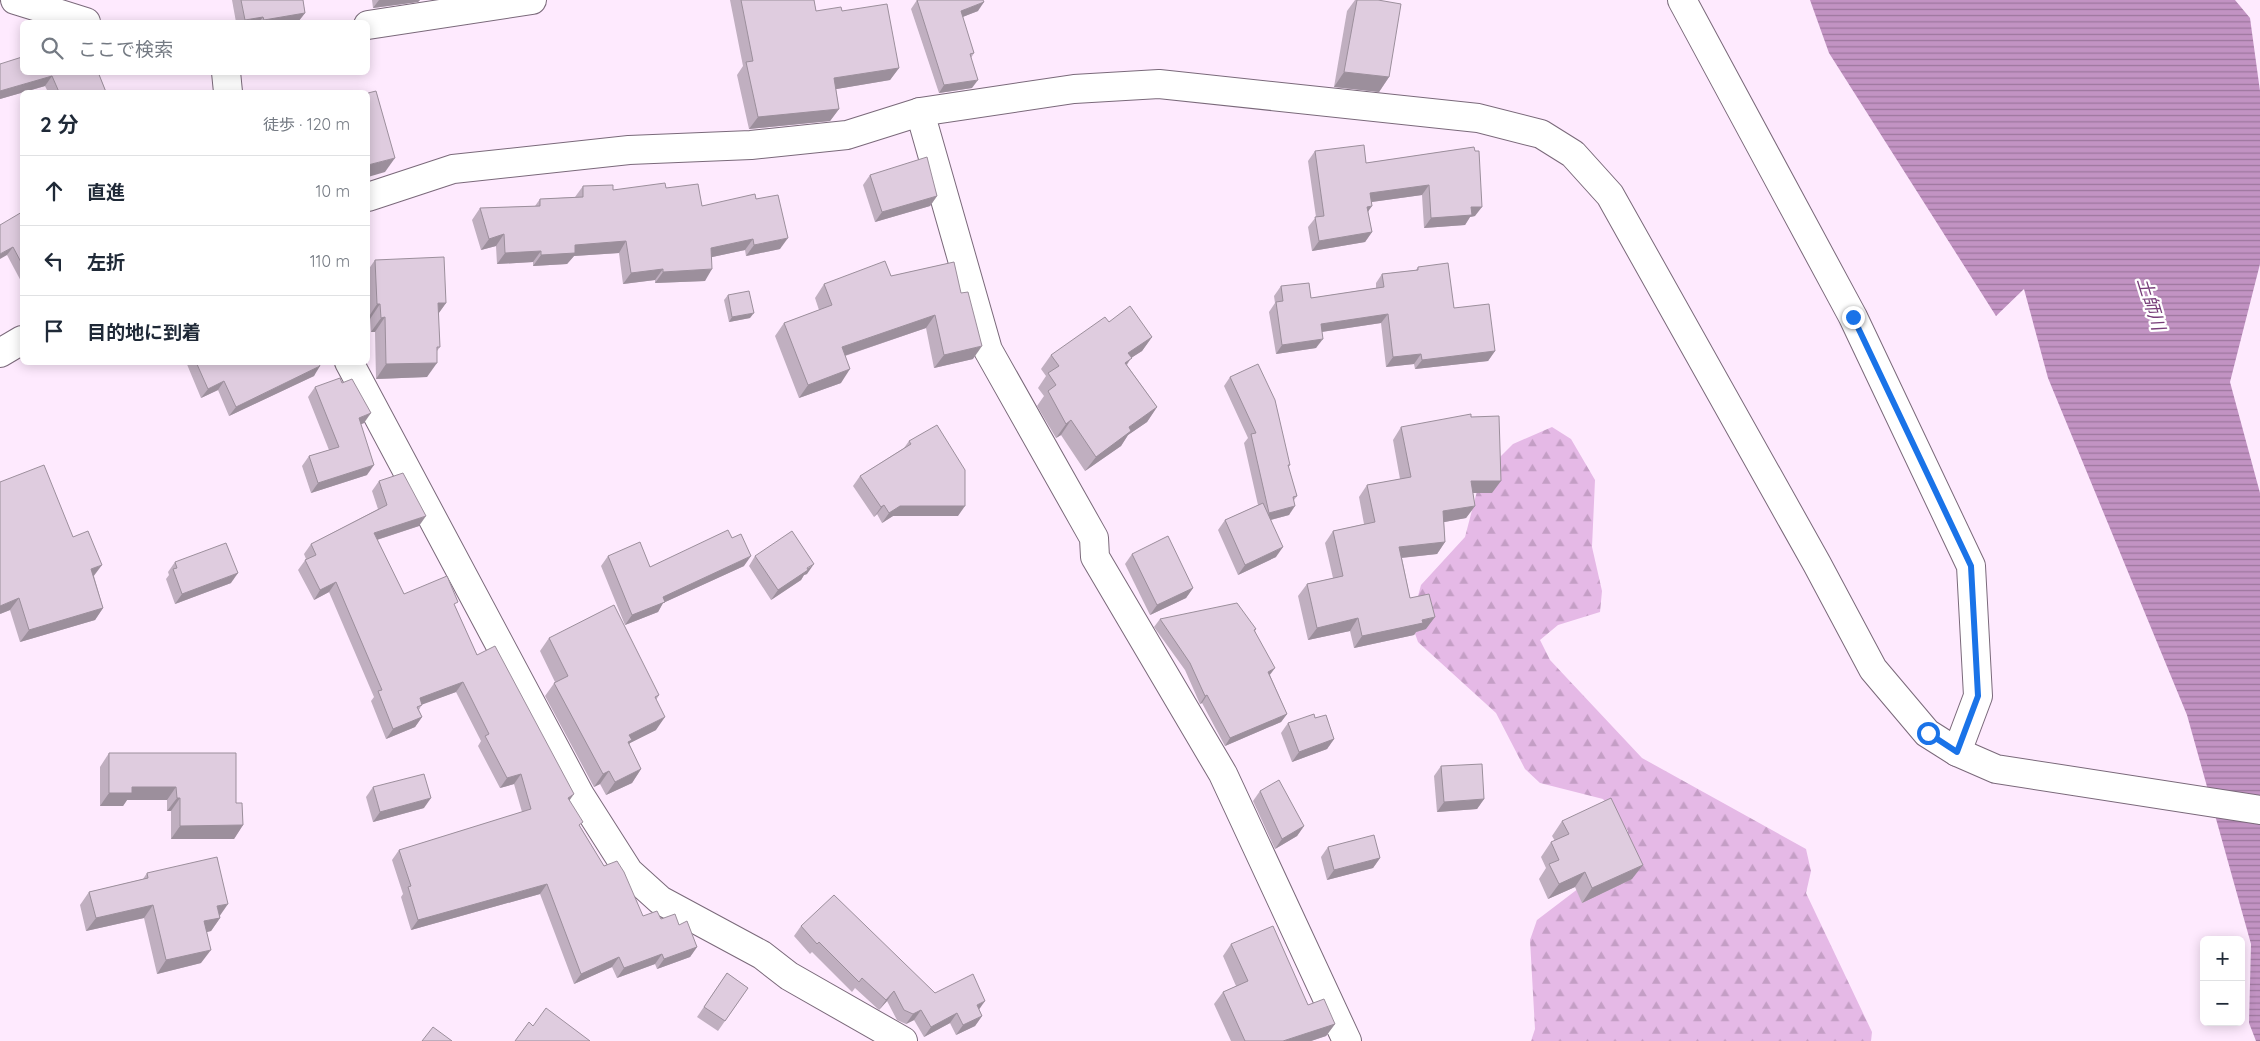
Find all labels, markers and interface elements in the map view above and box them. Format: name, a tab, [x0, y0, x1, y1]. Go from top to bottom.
search box	[20, 20, 370, 75]
icon: search	[38, 34, 66, 62]
text: ここで検索	[78, 37, 173, 61]
text: 2 分	[40, 111, 79, 137]
text: 徒歩 · 120 m	[263, 114, 350, 134]
icon: ahead	[40, 177, 68, 205]
text: 直進	[87, 180, 125, 204]
text: 10 m	[316, 181, 350, 201]
icon: left	[40, 247, 68, 275]
text: 左折	[87, 250, 125, 274]
text: 110 m	[310, 251, 350, 271]
water label: 土師川	[2133, 275, 2171, 335]
route end	[1842, 306, 1865, 329]
icon: arrive	[40, 317, 68, 345]
text: 目的地に到着	[87, 320, 201, 344]
route start	[1917, 722, 1940, 745]
map controls	[2200, 936, 2245, 1026]
button: +	[2200, 936, 2245, 981]
button: −	[2200, 981, 2245, 1026]

